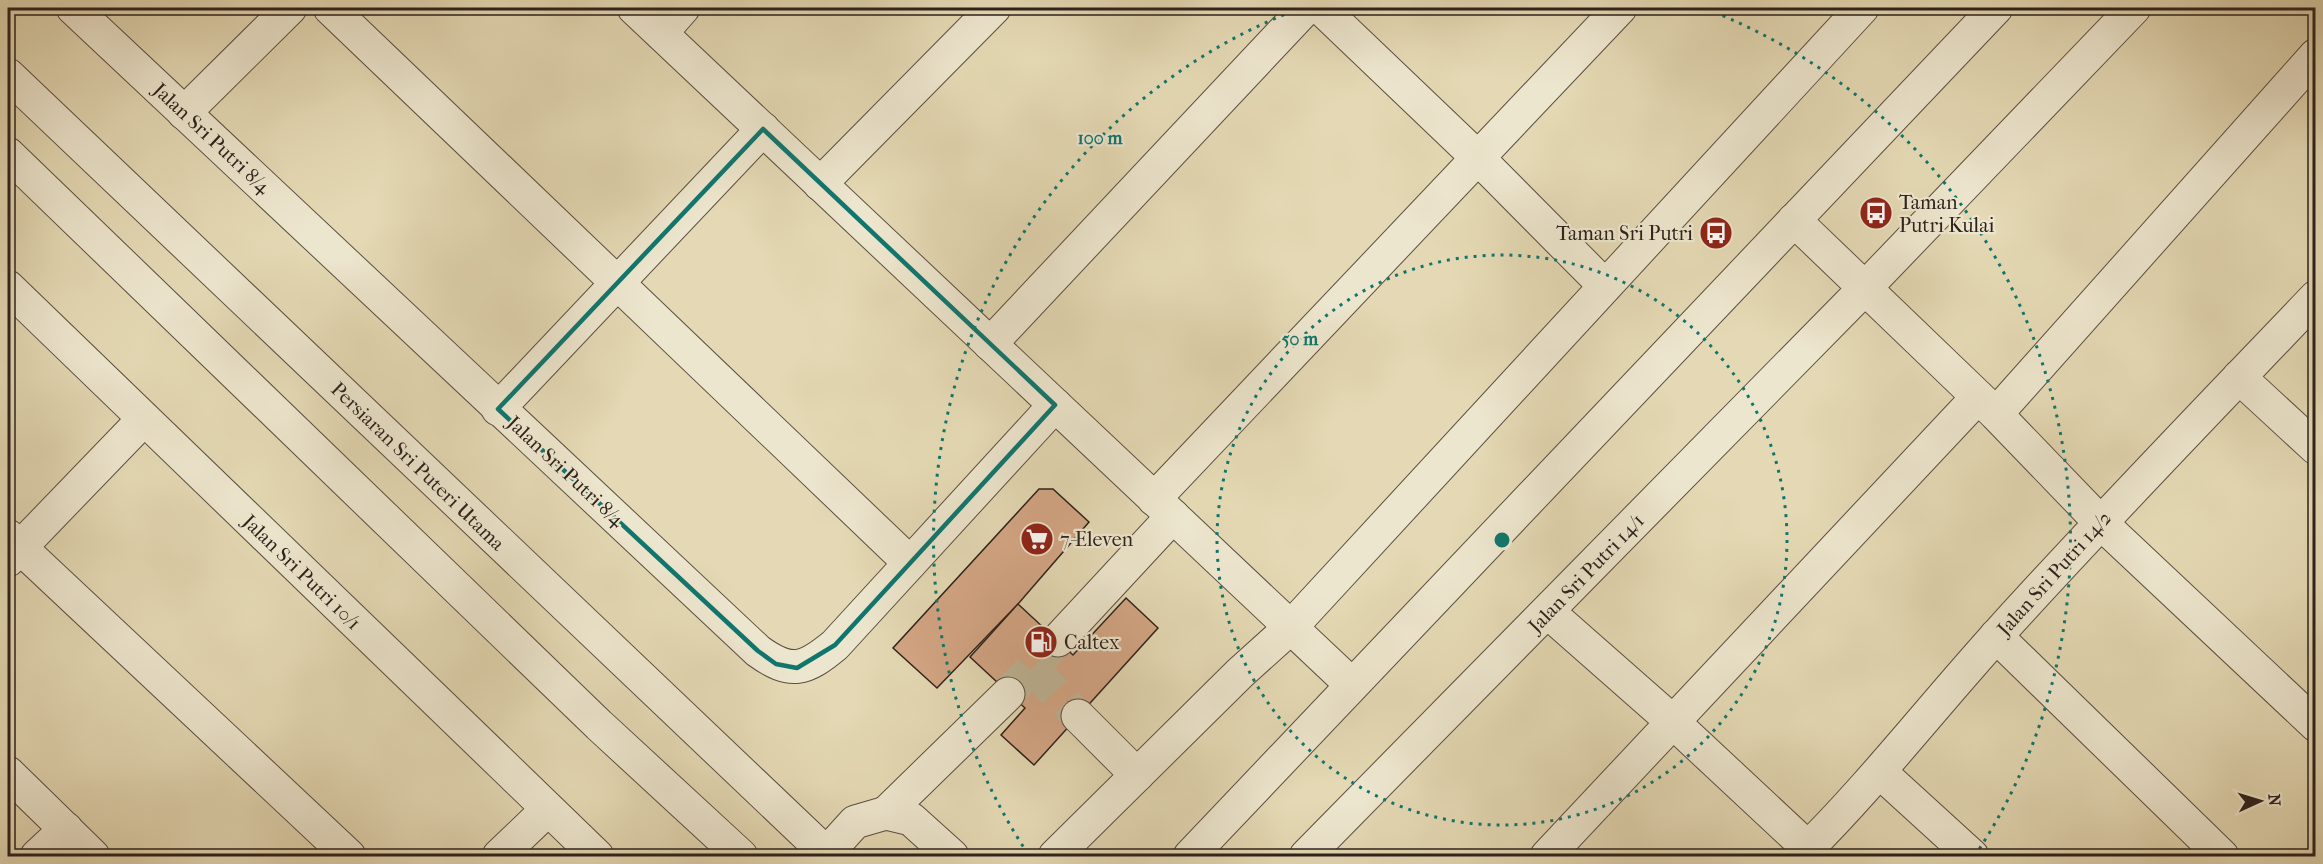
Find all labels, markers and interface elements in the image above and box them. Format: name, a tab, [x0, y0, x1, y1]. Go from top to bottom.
street label: Jalan Sri Putri 8/4	[147, 77, 276, 199]
text: 100 m	[1077, 128, 1124, 149]
place label: Taman Putri Kulai	[1899, 191, 1994, 237]
bus stop icon: Taman Putri Kulai	[1858, 195, 1894, 231]
bus stop icon: Taman Sri Putri	[1698, 215, 1734, 251]
place label: Taman Sri Putri	[1556, 222, 1693, 245]
text: 50 m	[1282, 329, 1319, 350]
street label: Persiaran Sri Puteri Utama	[326, 377, 510, 556]
street label: Jalan Sri Putri 8/4	[501, 410, 630, 532]
street label: Jalan Sri Putri 14/2	[1991, 506, 2116, 642]
street label: Jalan Sri Putri 10/1	[236, 509, 365, 635]
street label: Jalan Sri Putri 14/1	[1522, 509, 1649, 639]
supermarket icon: 7-Eleven	[1019, 521, 1055, 557]
place label: 7-Eleven	[1060, 528, 1134, 551]
centre of rings	[1492, 530, 1512, 550]
fuel station icon: Caltex	[1023, 624, 1059, 660]
place label: Caltex	[1064, 631, 1120, 654]
north arrow	[2230, 771, 2290, 831]
text: N	[2265, 793, 2284, 808]

